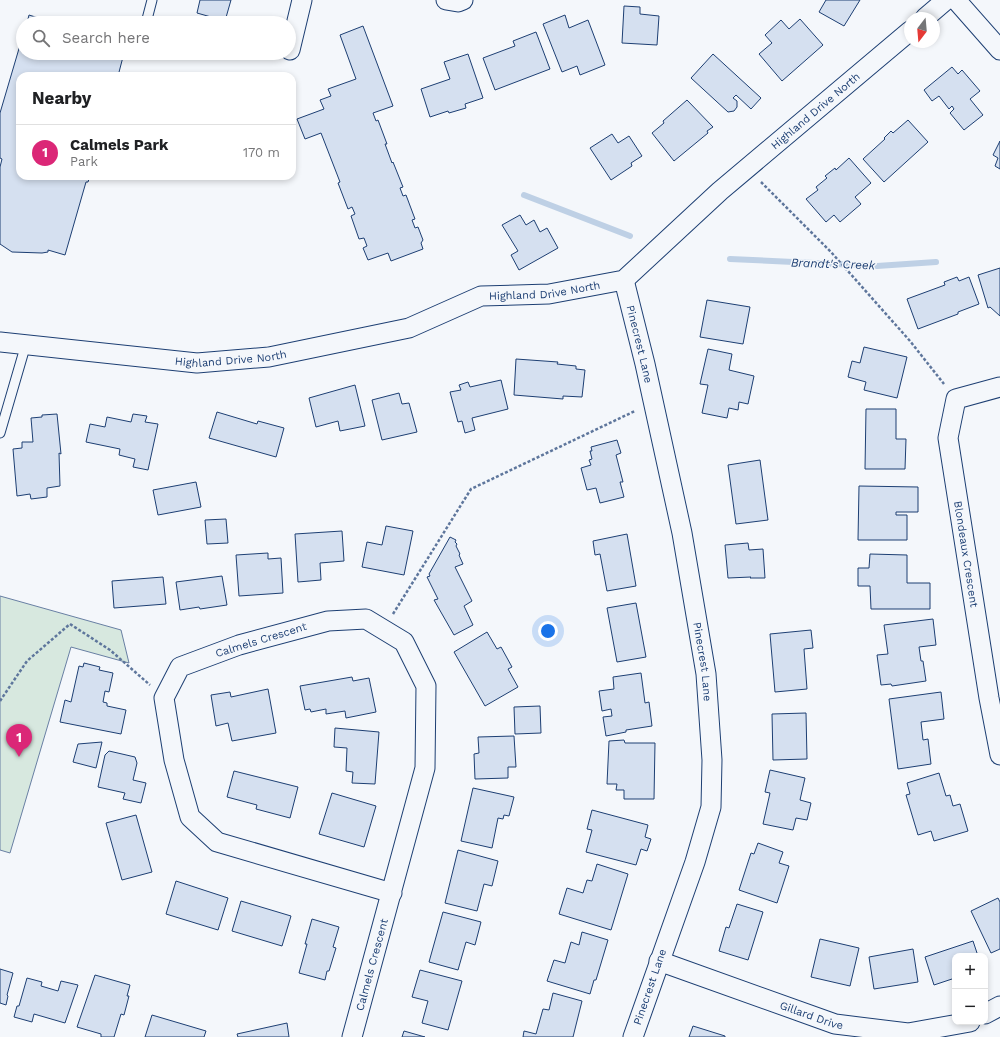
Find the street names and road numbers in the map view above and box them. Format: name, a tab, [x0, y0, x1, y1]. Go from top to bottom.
street label: Highland Drive North	[768, 70, 862, 152]
street label: Highland Drive North	[489, 278, 601, 302]
street label: Pinecrest Lane	[624, 304, 655, 384]
street label: Highland Drive North	[174, 347, 288, 370]
street label: Blondeaux Crescent	[952, 500, 981, 609]
street label: Calmels Crescent	[214, 620, 309, 660]
street label: Pinecrest Lane	[691, 621, 714, 702]
street label: Calmels Crescent	[353, 917, 390, 1012]
street label: Pinecrest Lane	[631, 947, 669, 1027]
street label: Gillard Drive	[778, 998, 844, 1031]

